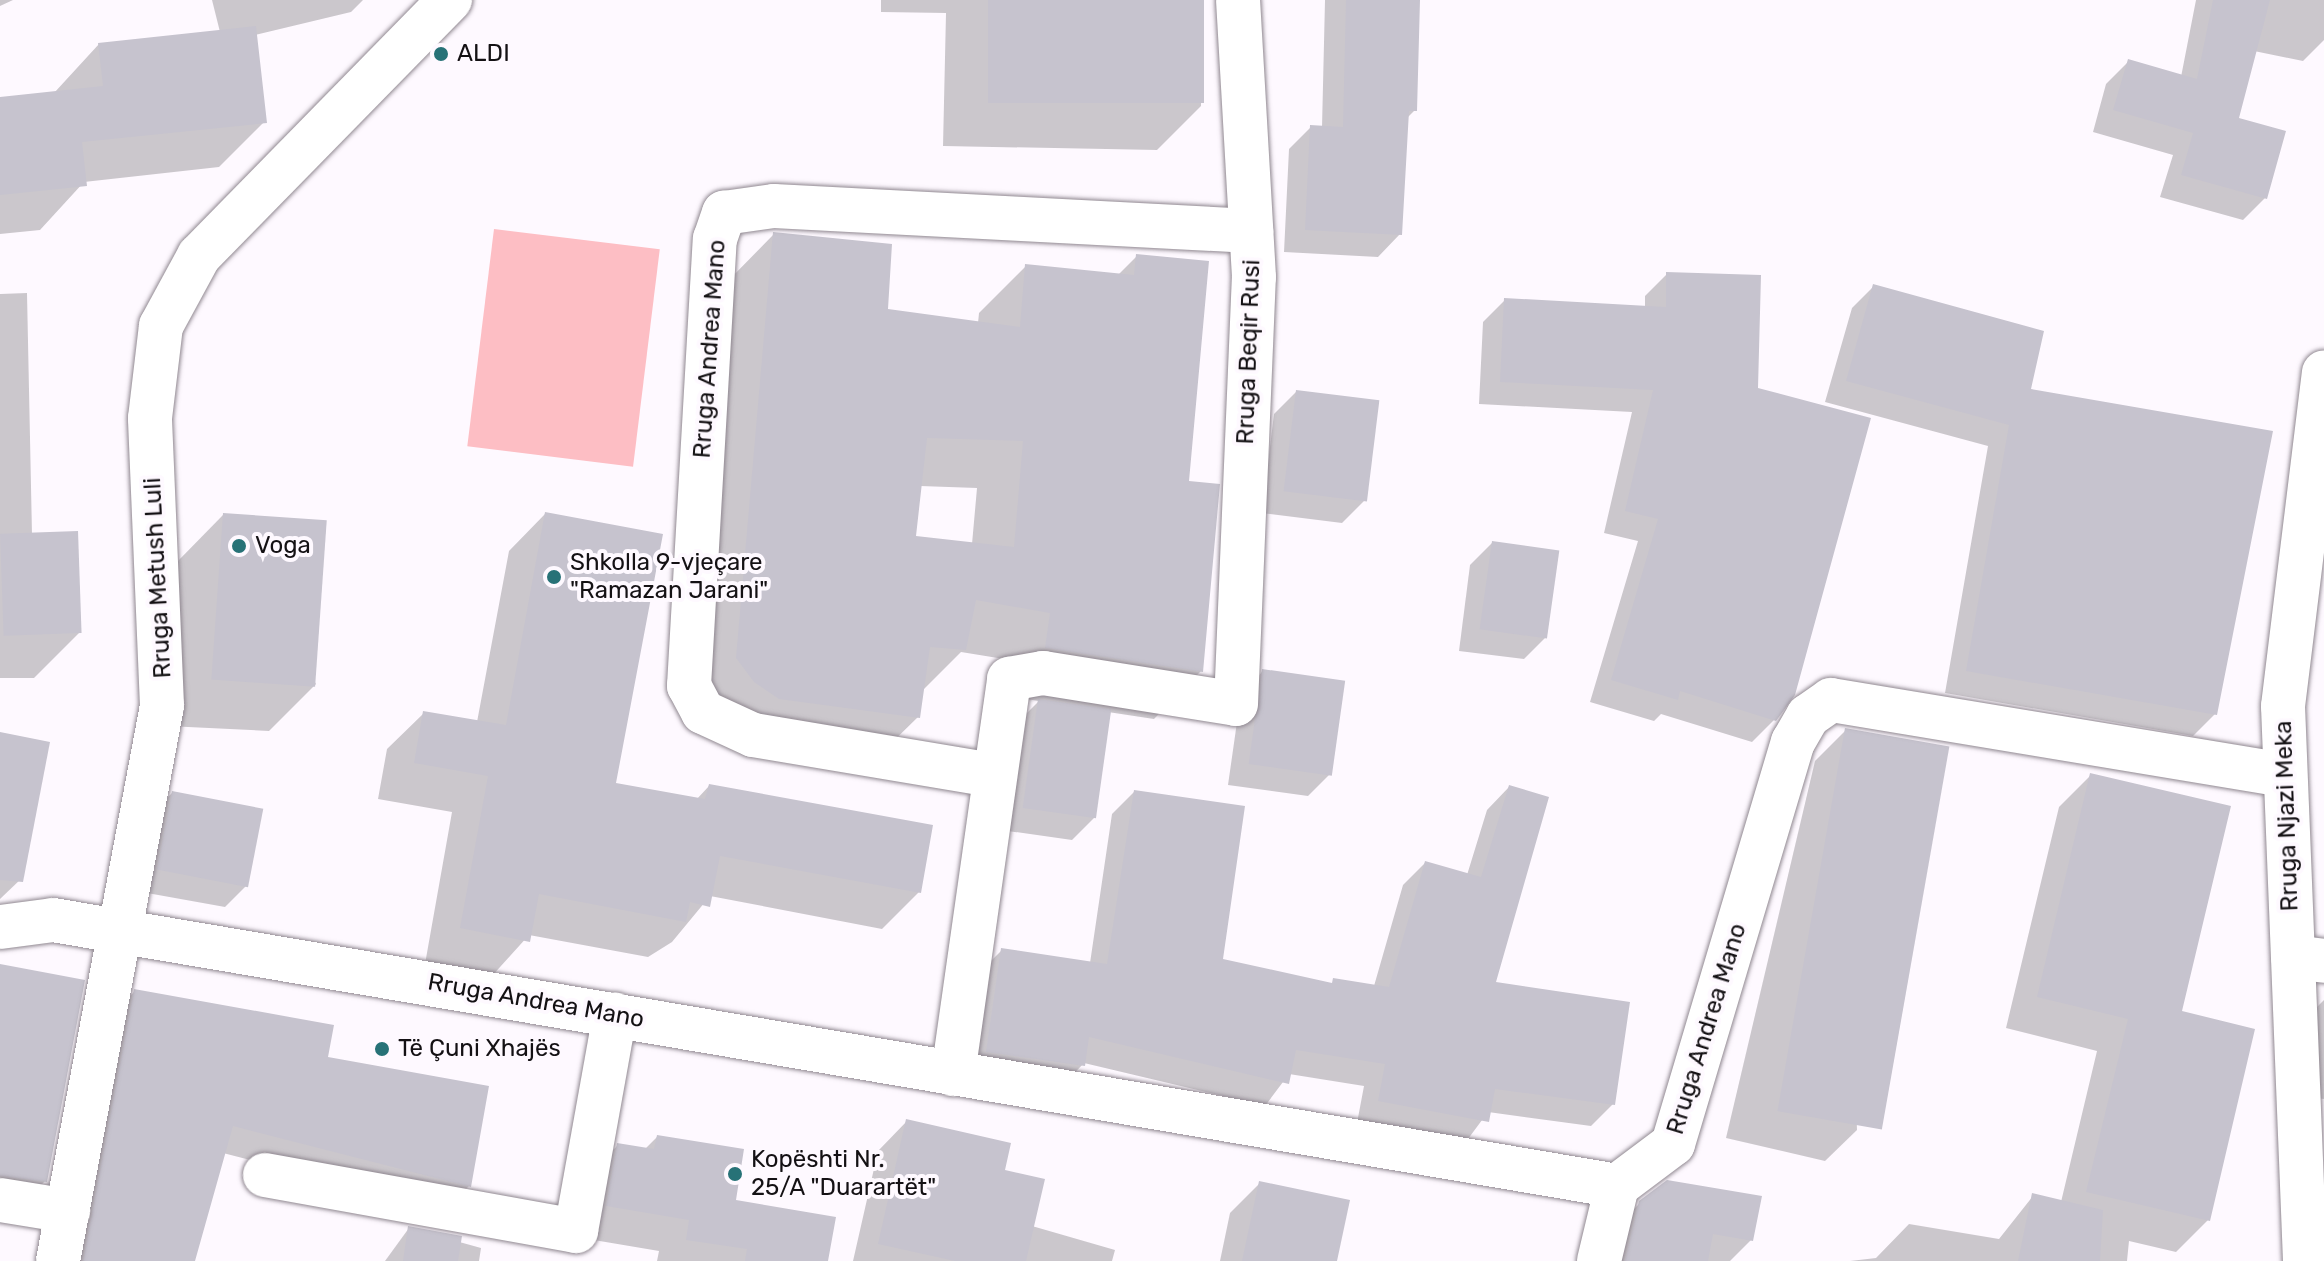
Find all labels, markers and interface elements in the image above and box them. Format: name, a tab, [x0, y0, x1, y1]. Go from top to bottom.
place label: ALDI	[457, 40, 510, 68]
marker: ALDI	[432, 45, 450, 63]
street label: Rruga Andrea Mano	[688, 238, 732, 460]
street label: Rruga Beqir Rusi	[1231, 259, 1267, 445]
street label: Rruga Metush Luli	[138, 477, 178, 679]
place label: Voga	[255, 532, 311, 560]
marker: Voga	[230, 537, 248, 555]
place label: Shkolla 9-vjeçare "Ramazan Jarani"	[570, 549, 768, 605]
marker: Shkolla 9-vjeçare "Ramazan Jarani"	[545, 568, 563, 586]
street label: Rruga Njazi Meka	[2269, 720, 2305, 912]
street label: Rruga Andrea Mano	[1661, 920, 1753, 1138]
street label: Rruga Andrea Mano	[425, 968, 647, 1034]
place label: Të Çuni Xhajës	[398, 1035, 561, 1063]
marker: Të Çuni Xhajës	[373, 1040, 391, 1058]
place label: Kopështi Nr. 25/A "Duarartët"	[751, 1146, 937, 1202]
marker: Kopështi Nr. 25/A "Duarartët"	[726, 1165, 744, 1183]

